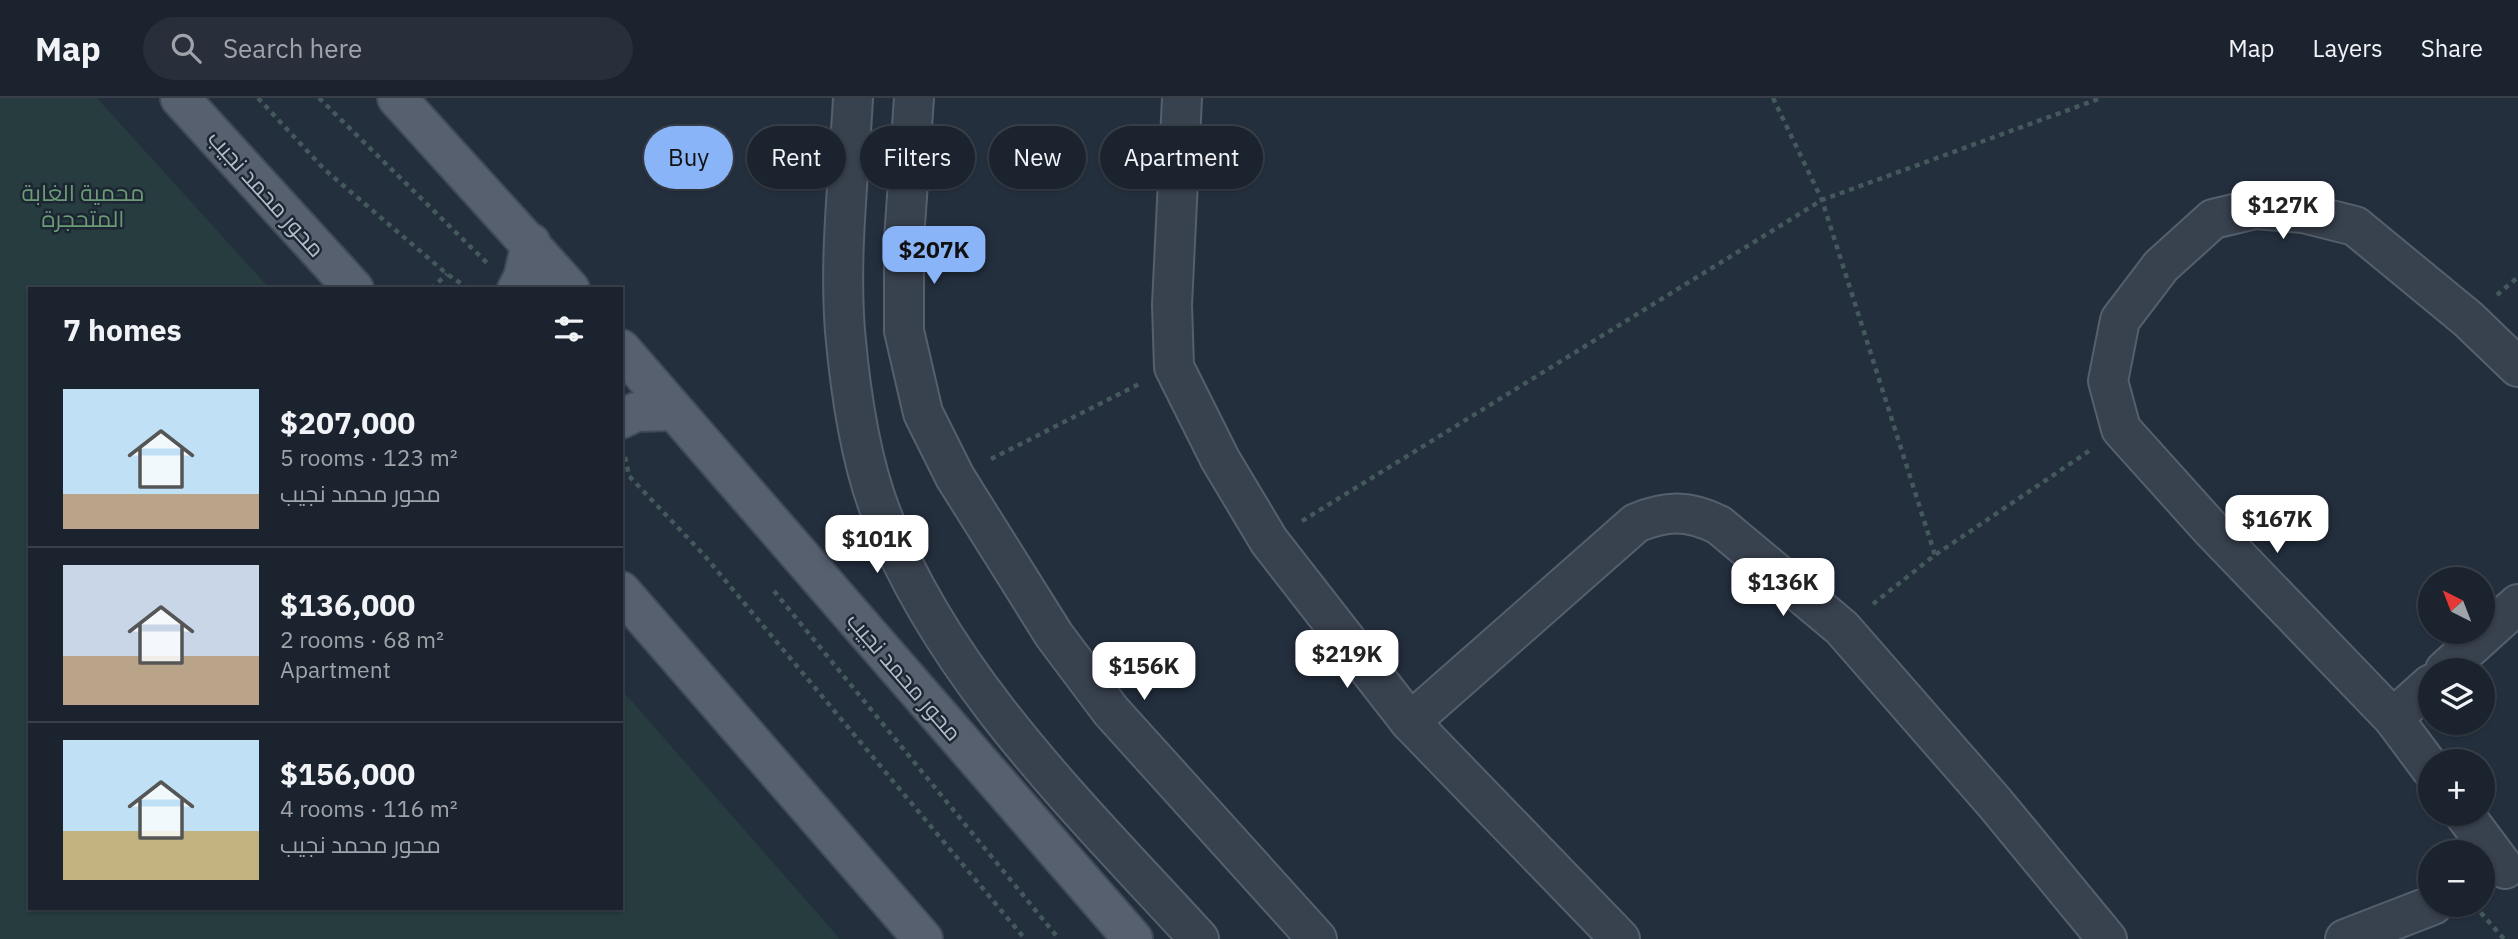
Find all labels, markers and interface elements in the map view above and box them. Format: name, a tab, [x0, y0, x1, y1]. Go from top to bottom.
search box	[143, 17, 633, 80]
text: Map	[35, 27, 101, 70]
icon: search	[167, 29, 205, 67]
text: Search here	[223, 31, 362, 65]
text: Map	[2228, 32, 2275, 64]
text: Layers	[2313, 32, 2383, 64]
text: Share	[2421, 32, 2483, 64]
street label: محور محمد نجيب	[202, 123, 332, 263]
chip: Buy	[644, 126, 733, 189]
chip: Rent	[747, 126, 846, 189]
chip: Filters	[860, 126, 975, 189]
chip: New	[989, 126, 1086, 189]
chip: Apartment	[1100, 126, 1263, 189]
park label: محمية الغابة المتحجرة	[21, 177, 145, 233]
pin: $127K	[2234, 181, 2332, 241]
text: $127K	[2247, 189, 2319, 219]
pin: $207K	[885, 226, 983, 286]
text: $207K	[898, 234, 970, 264]
text: 7 homes	[63, 310, 182, 349]
icon: filters	[550, 310, 588, 348]
text: $207,000	[280, 403, 415, 442]
icon: home	[119, 417, 203, 501]
text: 5 rooms · 123 m²	[280, 442, 458, 472]
text: محور محمد نجيب	[280, 478, 441, 508]
pin: $167K	[2228, 496, 2326, 555]
text: $167K	[2241, 503, 2313, 533]
pin: $101K	[828, 516, 926, 575]
text: $101K	[841, 523, 913, 553]
pin: $136K	[1734, 559, 1832, 618]
text: $136K	[1747, 566, 1819, 596]
north arrow	[2418, 567, 2496, 644]
map controls	[2418, 567, 2495, 917]
text: $136,000	[280, 585, 415, 624]
icon: home	[119, 593, 203, 677]
street label: محور محمد نجيب	[841, 605, 969, 747]
text: 2 rooms · 68 m²	[280, 624, 444, 654]
pin: $219K	[1298, 630, 1396, 690]
text: $219K	[1311, 638, 1383, 668]
pin: $156K	[1095, 642, 1193, 702]
text: $156K	[1108, 650, 1180, 680]
text: Apartment	[280, 654, 391, 684]
button: layers	[2418, 658, 2495, 735]
button: +	[2418, 749, 2495, 826]
text: $156,000	[280, 754, 415, 793]
icon: home	[119, 768, 203, 852]
text: 4 rooms · 116 m²	[280, 793, 458, 823]
text: محور محمد نجيب	[280, 829, 441, 859]
button: −	[2418, 840, 2495, 917]

